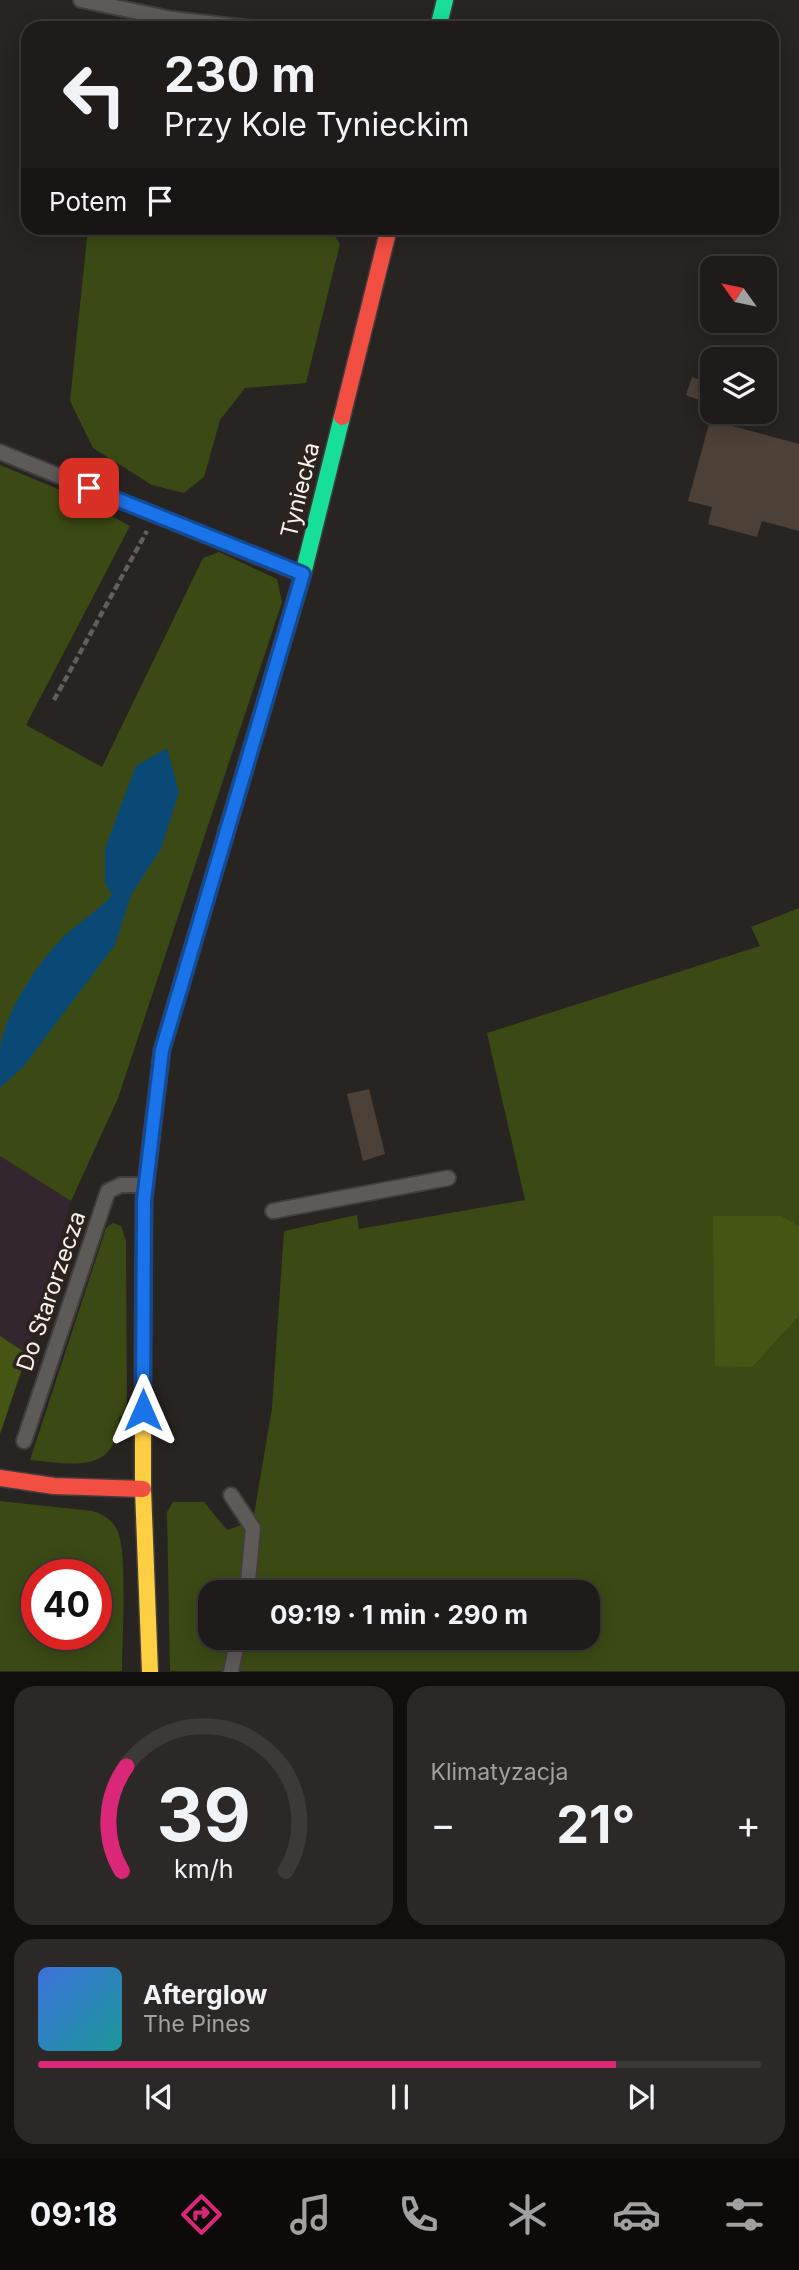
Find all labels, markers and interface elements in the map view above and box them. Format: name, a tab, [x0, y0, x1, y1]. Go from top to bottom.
text: 230 m	[164, 45, 316, 104]
icon: left	[49, 49, 140, 140]
text: Przy Kole Tynieckim	[164, 105, 470, 144]
icon: arrive	[141, 182, 179, 220]
text: Potem	[49, 186, 127, 217]
north arrow	[700, 256, 777, 332]
map controls	[700, 256, 777, 424]
button: layers	[700, 347, 777, 424]
street label: Tyniecka	[275, 439, 325, 541]
pin	[59, 458, 119, 518]
icon: arrive	[70, 469, 108, 507]
street label: Do Starorzecza	[11, 1207, 91, 1375]
position arrow	[106, 1373, 180, 1447]
speed limit sign: 40	[21, 1559, 112, 1650]
text: 09:19 · 1 min · 290 m	[270, 1599, 528, 1630]
text: Klimatyzacja	[431, 1758, 568, 1786]
text: 39	[156, 1771, 250, 1860]
text: 21°	[556, 1793, 635, 1856]
text: −	[431, 1801, 456, 1847]
text: +	[736, 1801, 761, 1847]
text: km/h	[174, 1854, 233, 1884]
text: Afterglow	[143, 1979, 267, 2010]
text: The Pines	[143, 2010, 251, 2038]
icon: previous	[140, 2078, 178, 2116]
icon: pause	[381, 2078, 419, 2116]
icon: next	[622, 2078, 660, 2116]
icon: directions	[177, 2190, 226, 2239]
icon: music	[286, 2190, 335, 2239]
icon: phone	[394, 2190, 443, 2239]
icon: climate	[503, 2190, 552, 2239]
icon: car	[612, 2190, 661, 2239]
icon: filters	[720, 2190, 769, 2239]
text: 09:18	[30, 2195, 117, 2234]

